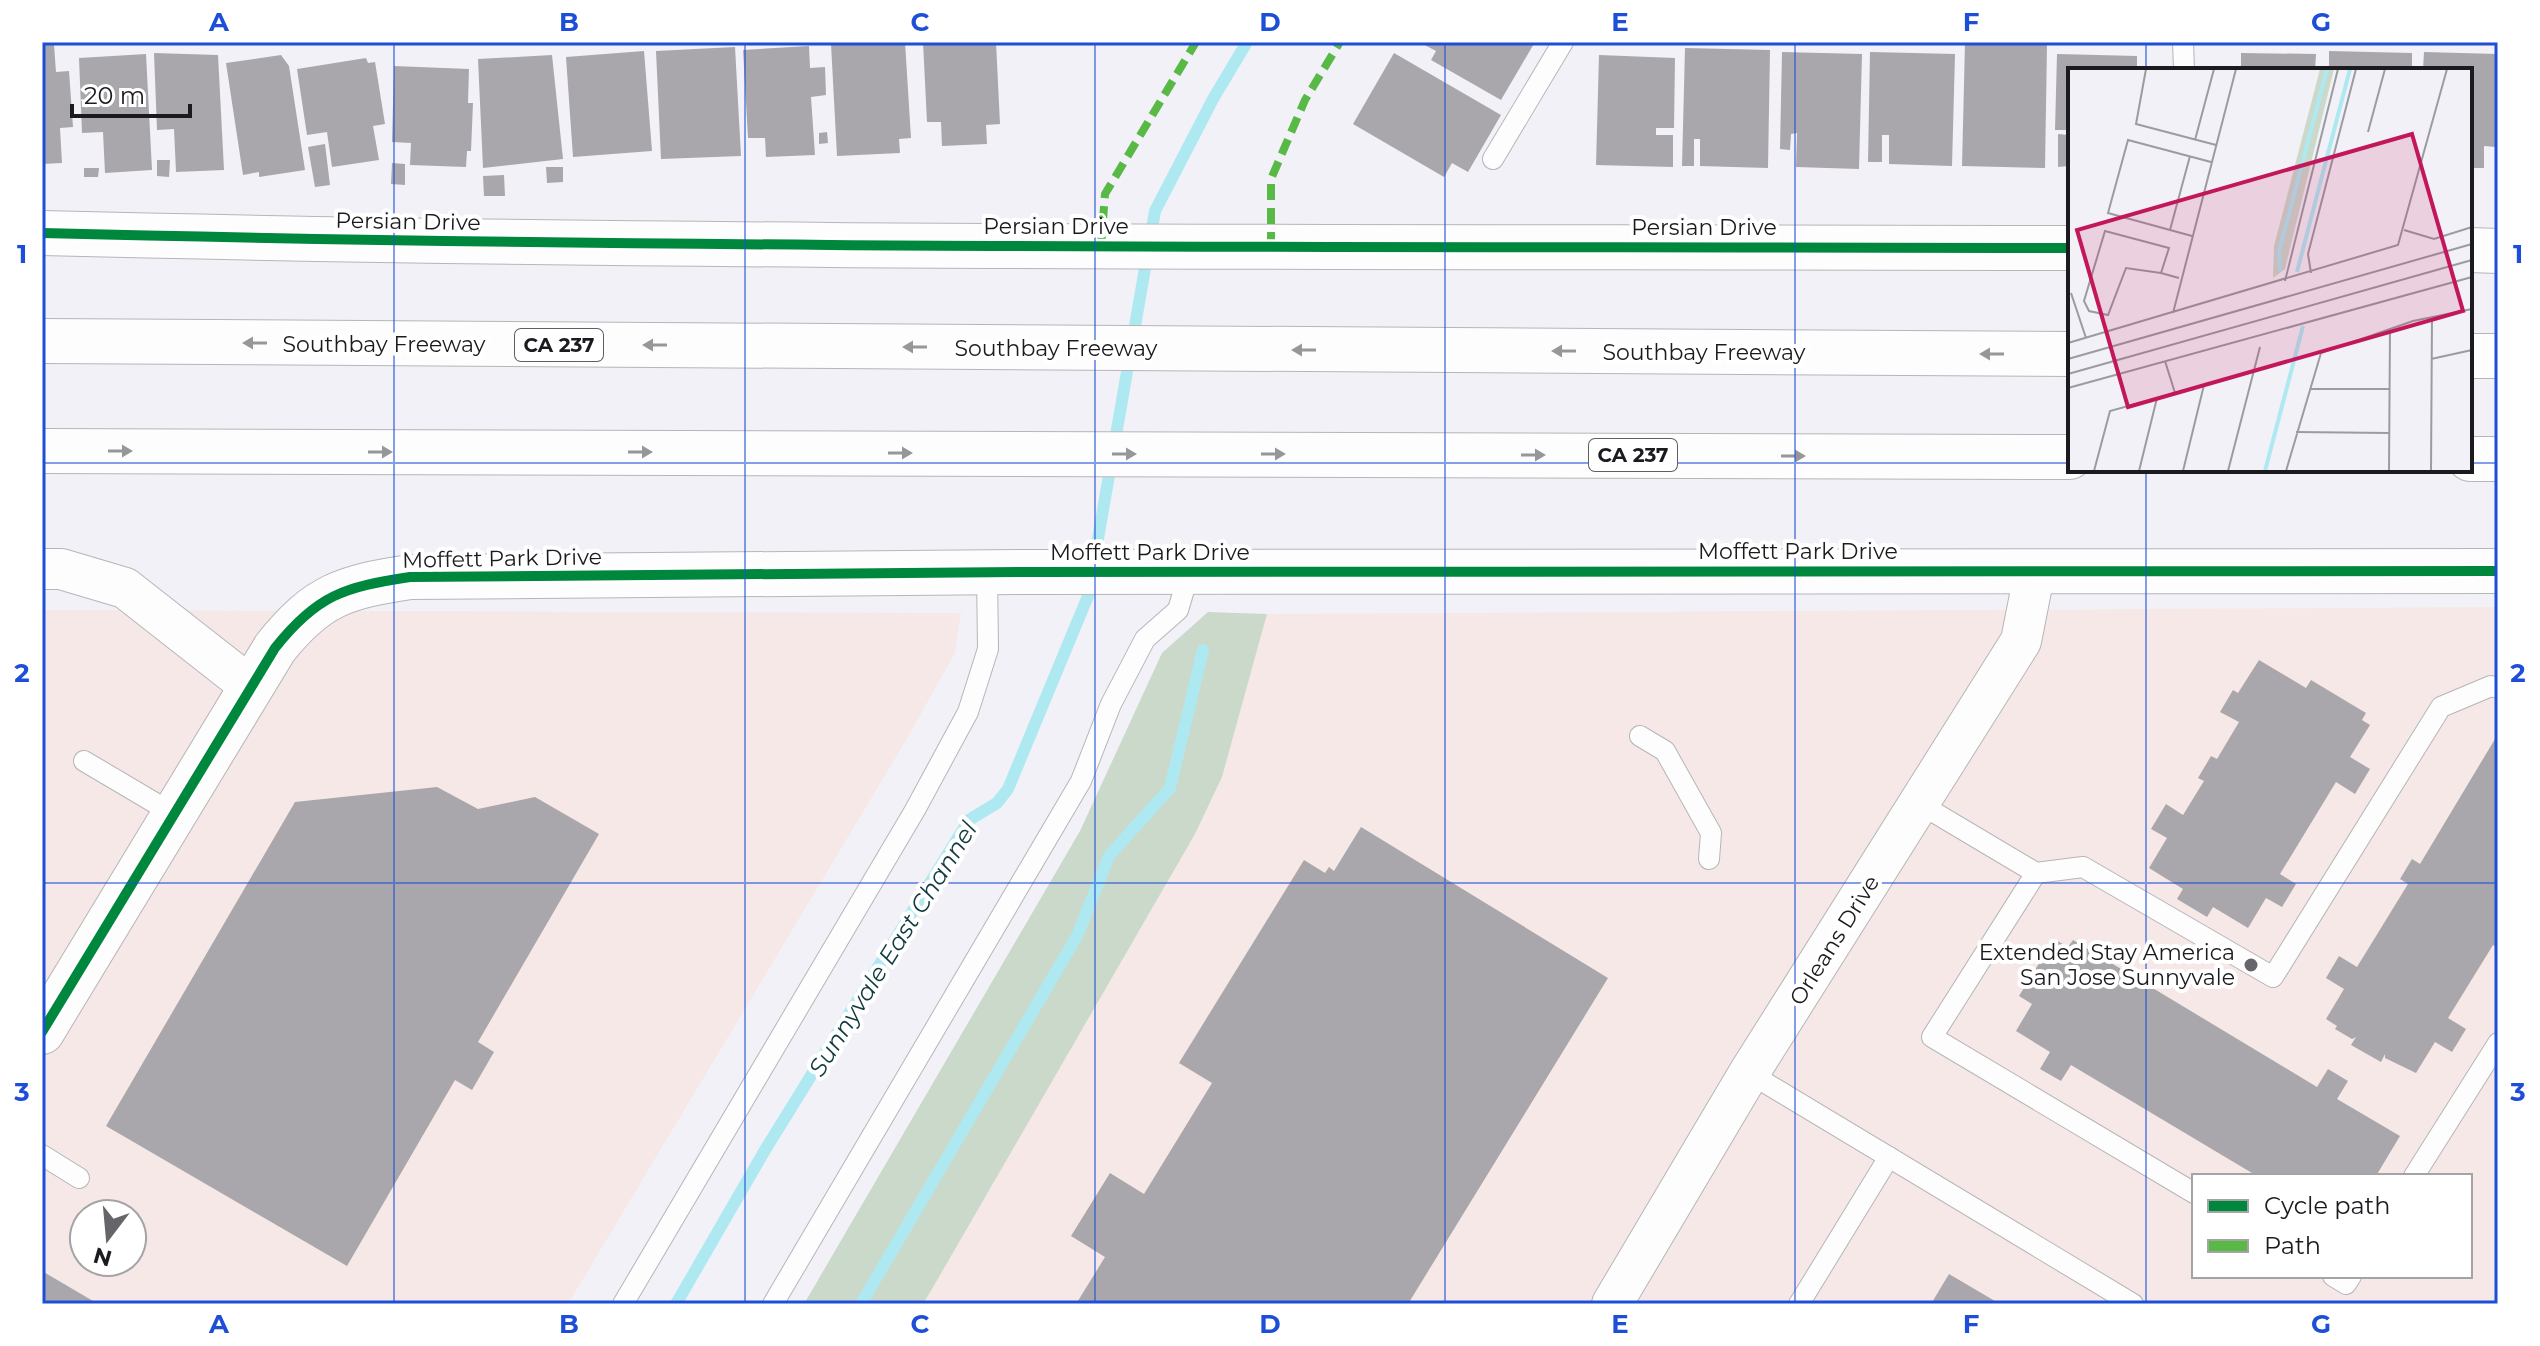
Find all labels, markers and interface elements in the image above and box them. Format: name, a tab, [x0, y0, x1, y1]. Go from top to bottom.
text: A	[208, 6, 230, 38]
text: B	[559, 6, 579, 38]
text: C	[911, 6, 930, 38]
text: D	[1259, 6, 1281, 38]
text: E	[1611, 6, 1629, 38]
text: F	[1963, 6, 1979, 38]
text: G	[2311, 6, 2331, 38]
scale bar	[72, 68, 190, 118]
inset map	[2068, 68, 2472, 472]
text: 20 m	[84, 81, 145, 110]
street label: Persian Drive	[335, 207, 481, 236]
street label: Persian Drive	[983, 213, 1129, 240]
street label: Persian Drive	[1631, 214, 1777, 241]
text: 1	[17, 238, 27, 270]
text: 1	[2513, 238, 2523, 270]
road number: CA 237	[515, 329, 603, 361]
street label: Southbay Freeway	[283, 331, 486, 358]
street label: Southbay Freeway	[955, 335, 1158, 362]
one-way arrow	[242, 337, 267, 349]
one-way arrow	[642, 339, 667, 351]
street label: Southbay Freeway	[1603, 339, 1806, 366]
one-way arrow	[902, 341, 927, 353]
one-way arrow	[1291, 344, 1316, 356]
one-way arrow	[1551, 345, 1576, 358]
one-way arrow	[1979, 348, 2004, 360]
road number: CA 237	[1589, 439, 1677, 471]
one-way arrow	[108, 445, 133, 457]
one-way arrow	[368, 446, 393, 458]
one-way arrow	[628, 446, 653, 459]
one-way arrow	[888, 447, 913, 459]
one-way arrow	[1112, 448, 1137, 460]
one-way arrow	[1261, 448, 1286, 460]
one-way arrow	[1521, 449, 1546, 461]
one-way arrow	[1781, 450, 1806, 462]
street label: Moffett Park Drive	[1698, 538, 1898, 565]
street label: Moffett Park Drive	[1050, 539, 1250, 566]
street label: Moffett Park Drive	[402, 543, 602, 574]
text: 2	[14, 657, 30, 689]
text: 2	[2510, 657, 2526, 689]
water label: Sunnyvale East Channel	[802, 816, 983, 1081]
street label: Orleans Drive	[1784, 870, 1885, 1010]
place label: Extended Stay America San Jose Sunnyvale	[1979, 939, 2235, 991]
marker: Extended Stay America San Jose Sunnyvale	[2242, 956, 2260, 974]
text: 3	[13, 1076, 30, 1108]
text: 3	[2509, 1076, 2526, 1108]
legend	[2192, 1174, 2472, 1278]
text: Cycle path	[2264, 1191, 2391, 1220]
north arrow	[68, 1198, 148, 1278]
text: Path	[2264, 1231, 2321, 1260]
text: N	[90, 1241, 115, 1272]
text: A	[208, 1308, 230, 1340]
text: B	[559, 1308, 579, 1340]
text: C	[911, 1308, 930, 1340]
text: D	[1259, 1308, 1281, 1340]
text: E	[1611, 1308, 1629, 1340]
text: F	[1963, 1308, 1979, 1340]
text: G	[2311, 1308, 2331, 1340]

